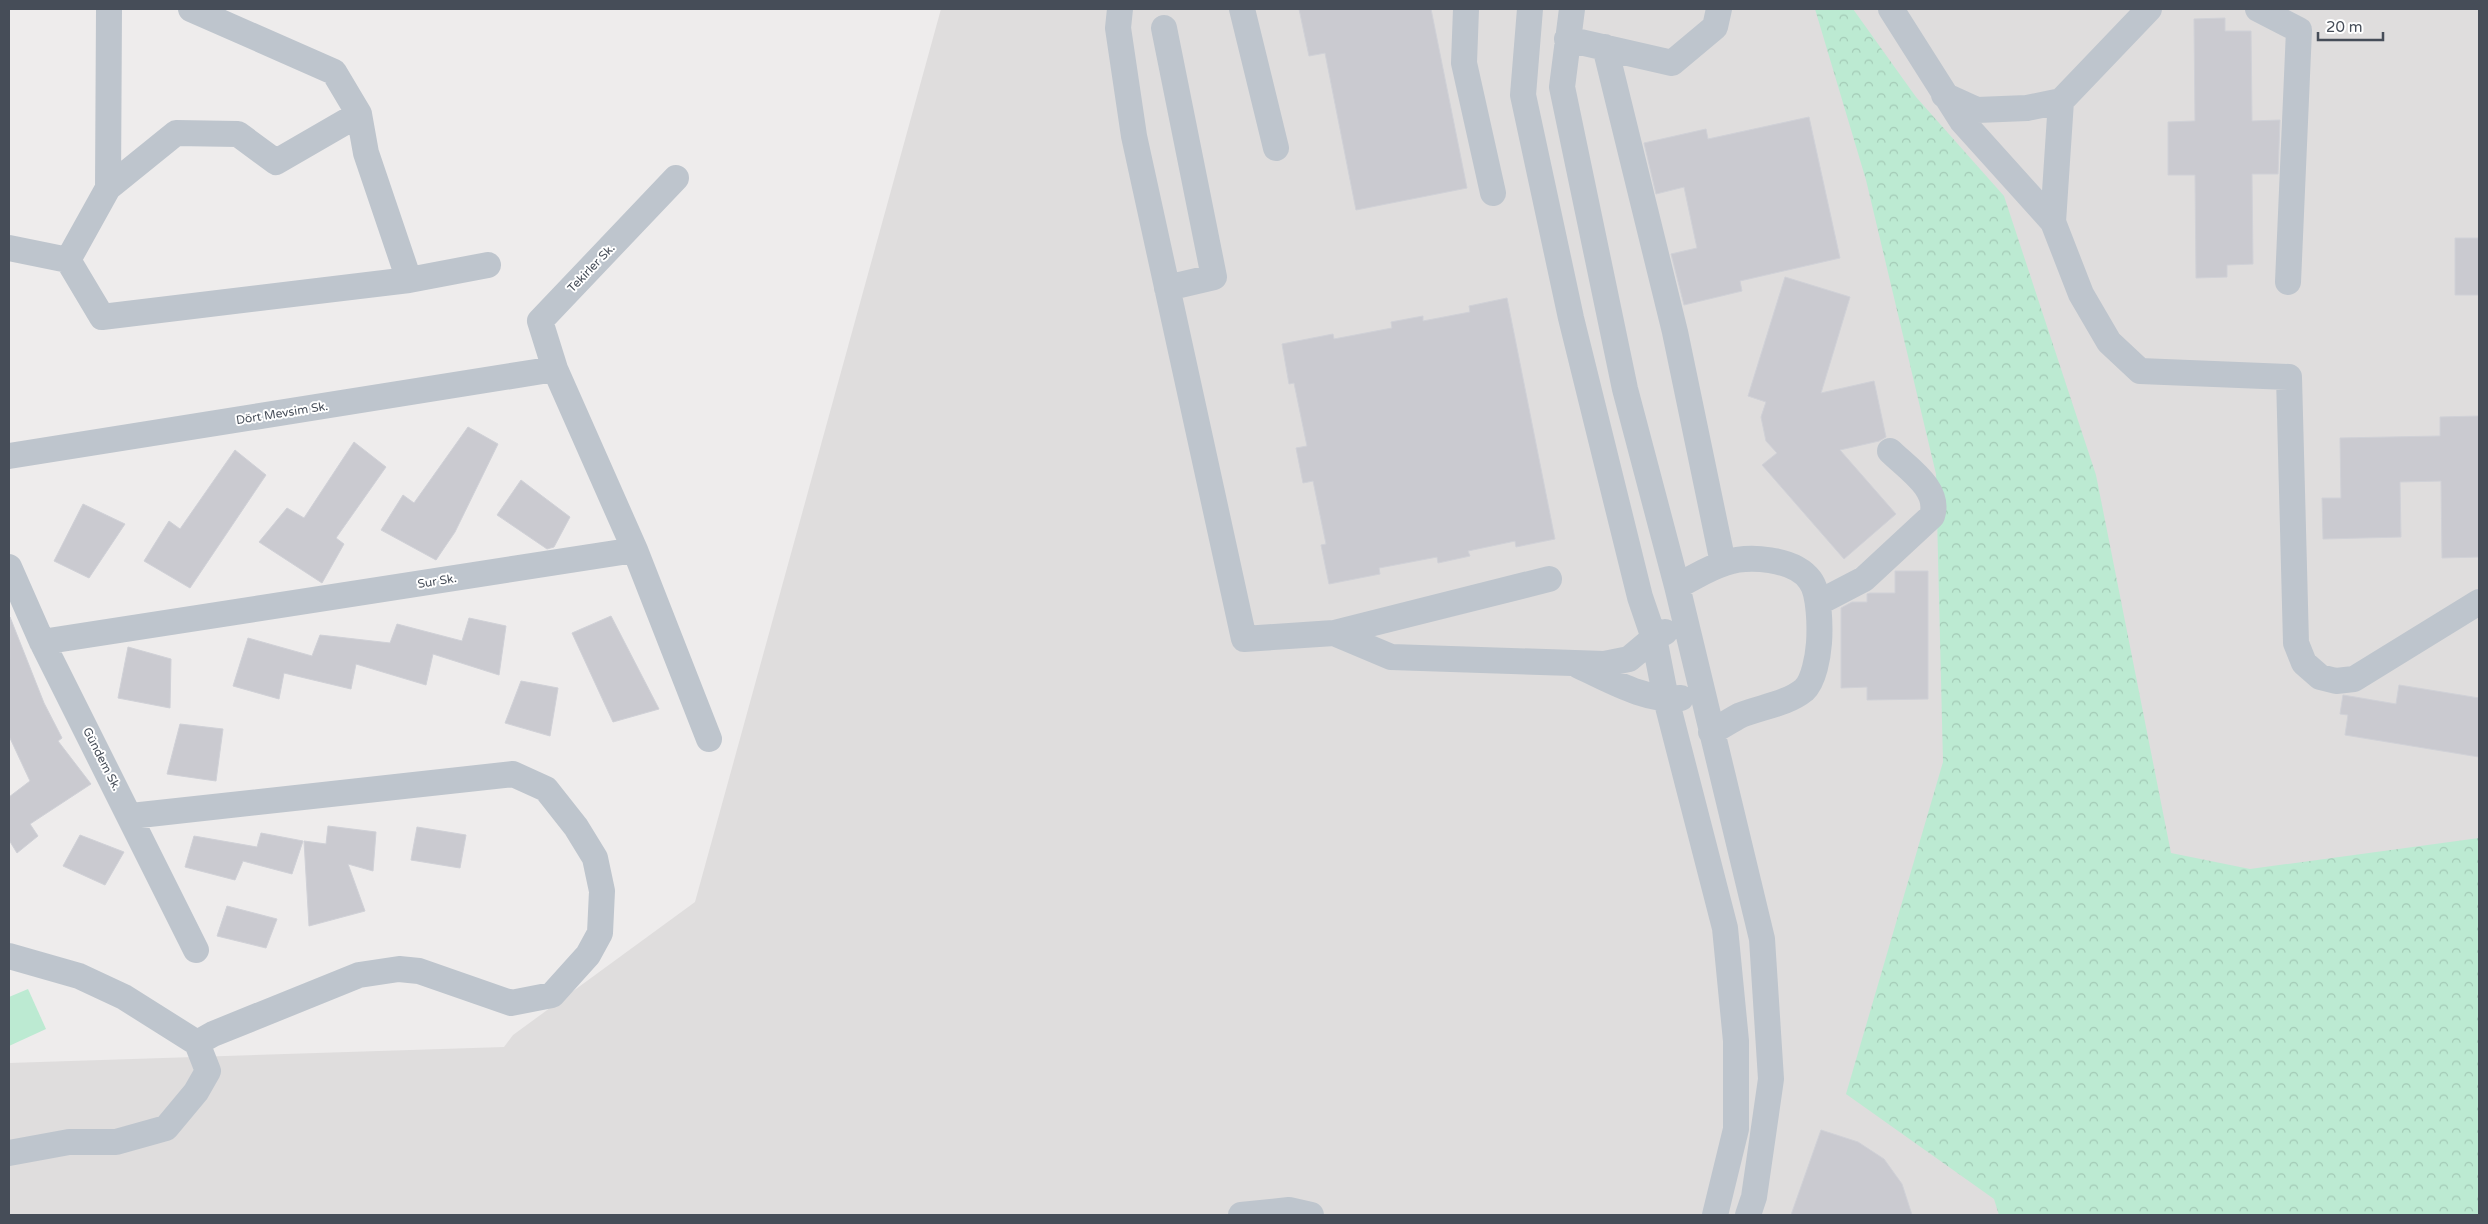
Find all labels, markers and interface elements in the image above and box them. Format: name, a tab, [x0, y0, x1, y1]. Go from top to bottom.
scale bar	[2318, 10, 2383, 42]
text: 20 m	[2326, 18, 2363, 36]
street label: Tekirler Sk.	[564, 241, 618, 295]
street label: Dört Mevsim Sk.	[235, 399, 329, 427]
street label: Sur Sk.	[417, 571, 457, 591]
street label: Gündem Sk.	[80, 725, 124, 793]

